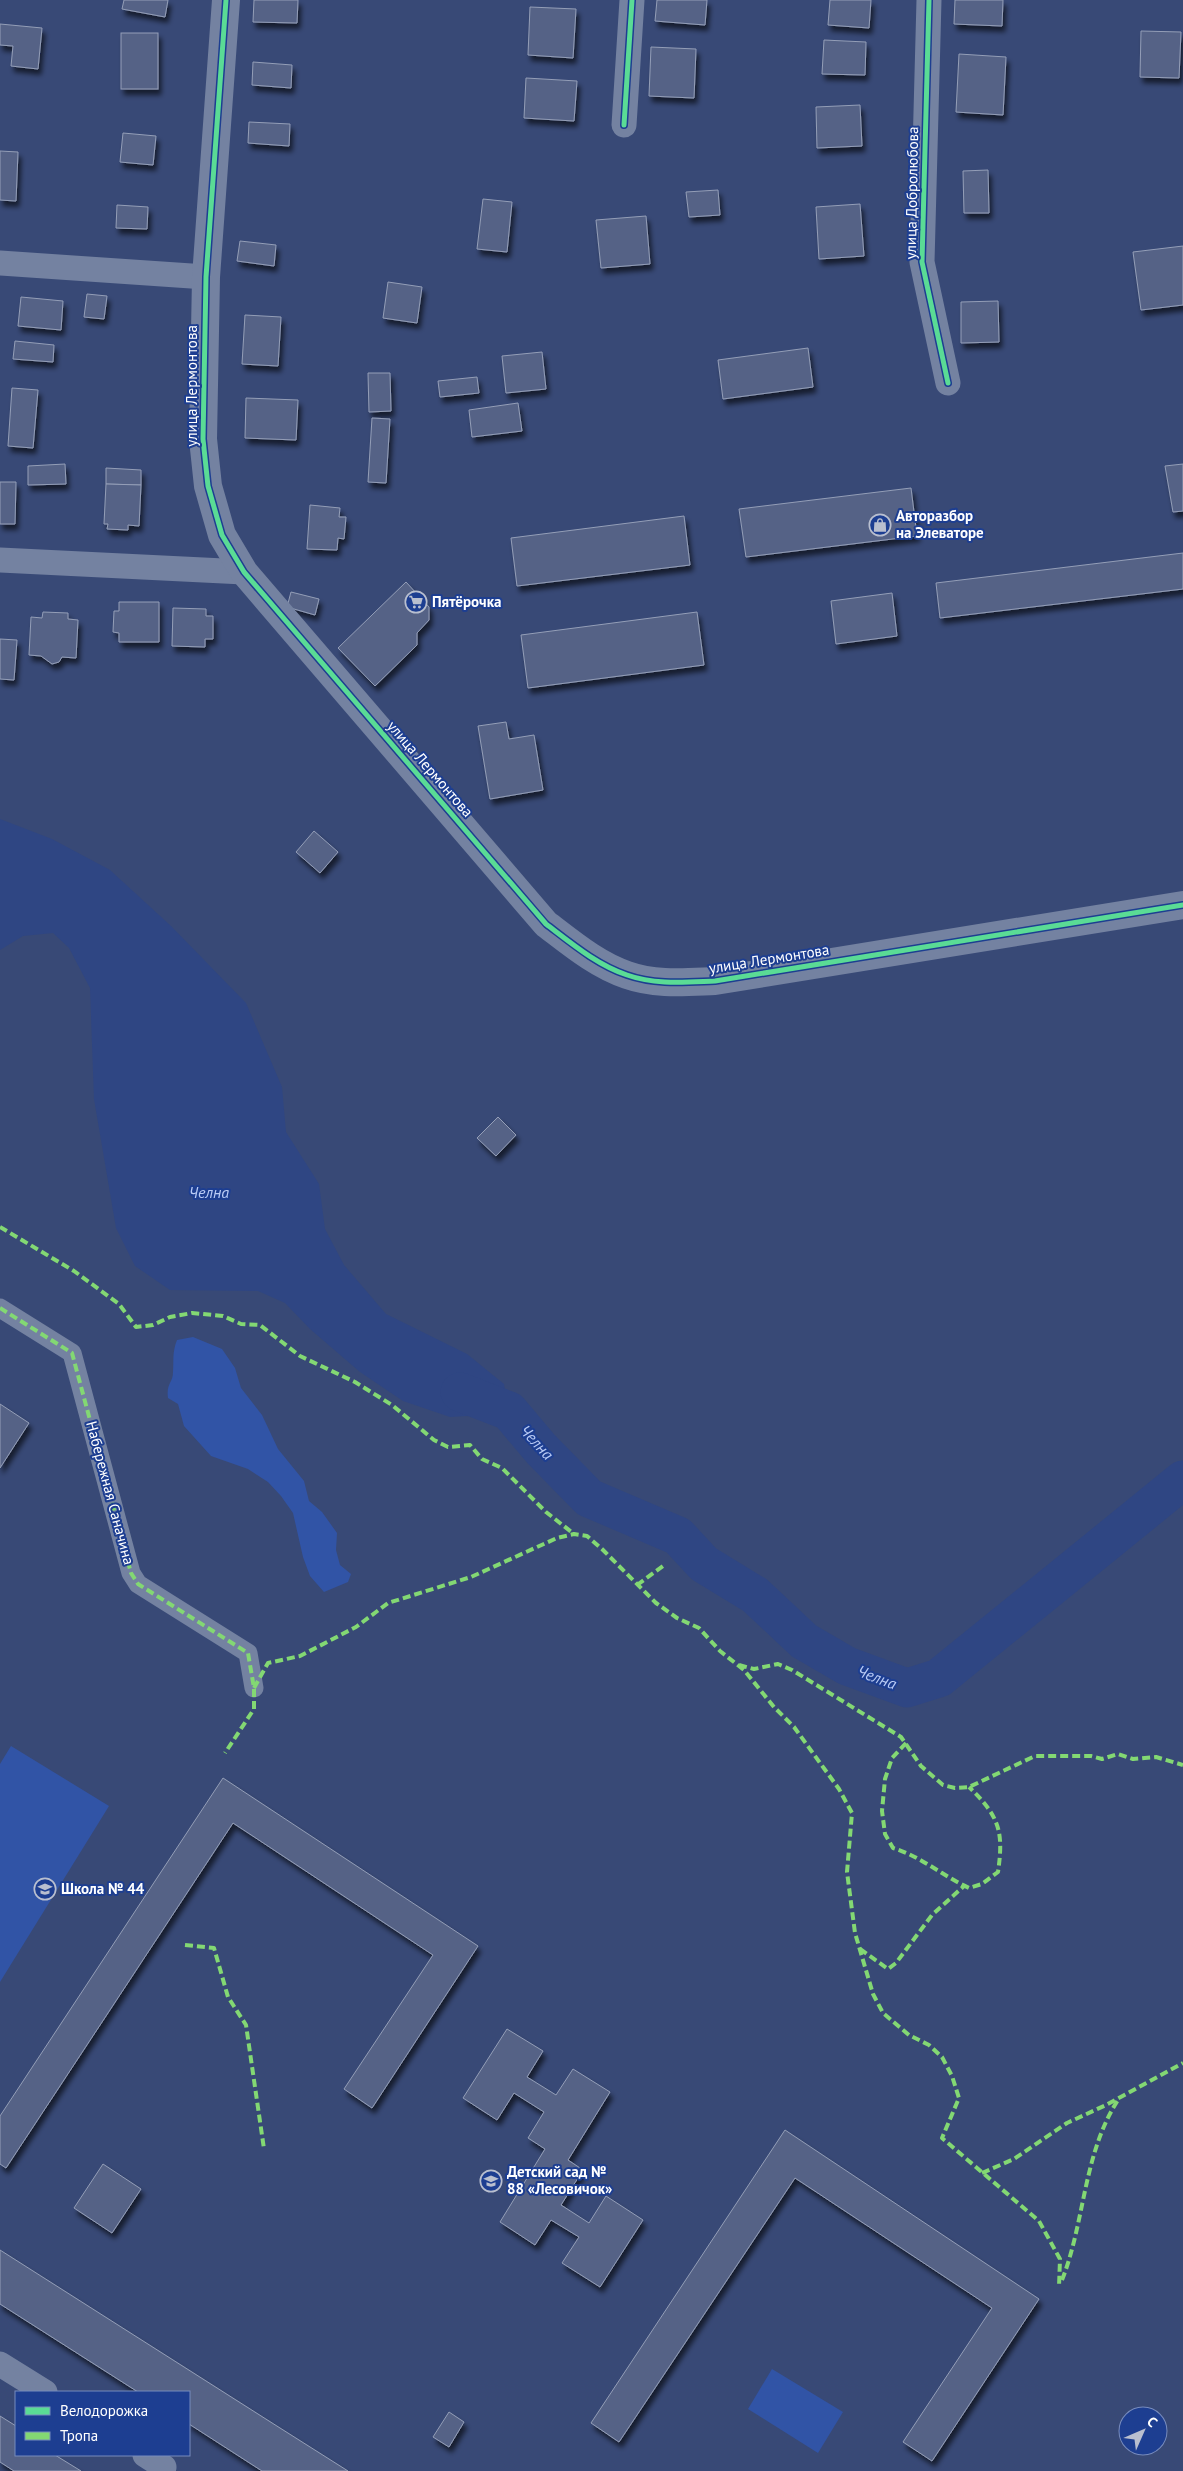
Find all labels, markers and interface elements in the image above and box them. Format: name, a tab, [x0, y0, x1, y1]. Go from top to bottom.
street label: улица Добролюбова	[901, 126, 922, 260]
street label: улица Лермонтова	[182, 325, 201, 447]
place label: Авторазбор на Элеваторе	[896, 506, 984, 542]
shop icon: Авторазбор на Элеваторе	[868, 513, 892, 537]
supermarket icon: Пятёрочка	[404, 590, 428, 614]
place label: Пятёрочка	[432, 592, 501, 611]
street label: улица Лермонтова	[383, 717, 477, 821]
street label: улица Лермонтова	[707, 940, 830, 977]
water label: Челна	[189, 1182, 229, 1202]
street label: Набережная Саначина	[82, 1419, 139, 1567]
water label: Челна	[516, 1420, 558, 1464]
water label: Челна	[855, 1660, 900, 1694]
school or university icon: Школа № 44	[33, 1877, 57, 1901]
place label: Школа № 44	[61, 1879, 145, 1898]
place label: Детский сад № 88 «Лесовичок»	[507, 2162, 612, 2198]
school or university icon: Детский сад № 88 «Лесовичок»	[479, 2169, 503, 2193]
legend	[15, 2391, 190, 2456]
text: Велодорожка	[60, 2401, 148, 2420]
north arrow	[1118, 2406, 1168, 2456]
text: С	[1143, 2413, 1161, 2431]
text: Тропа	[60, 2426, 98, 2445]

